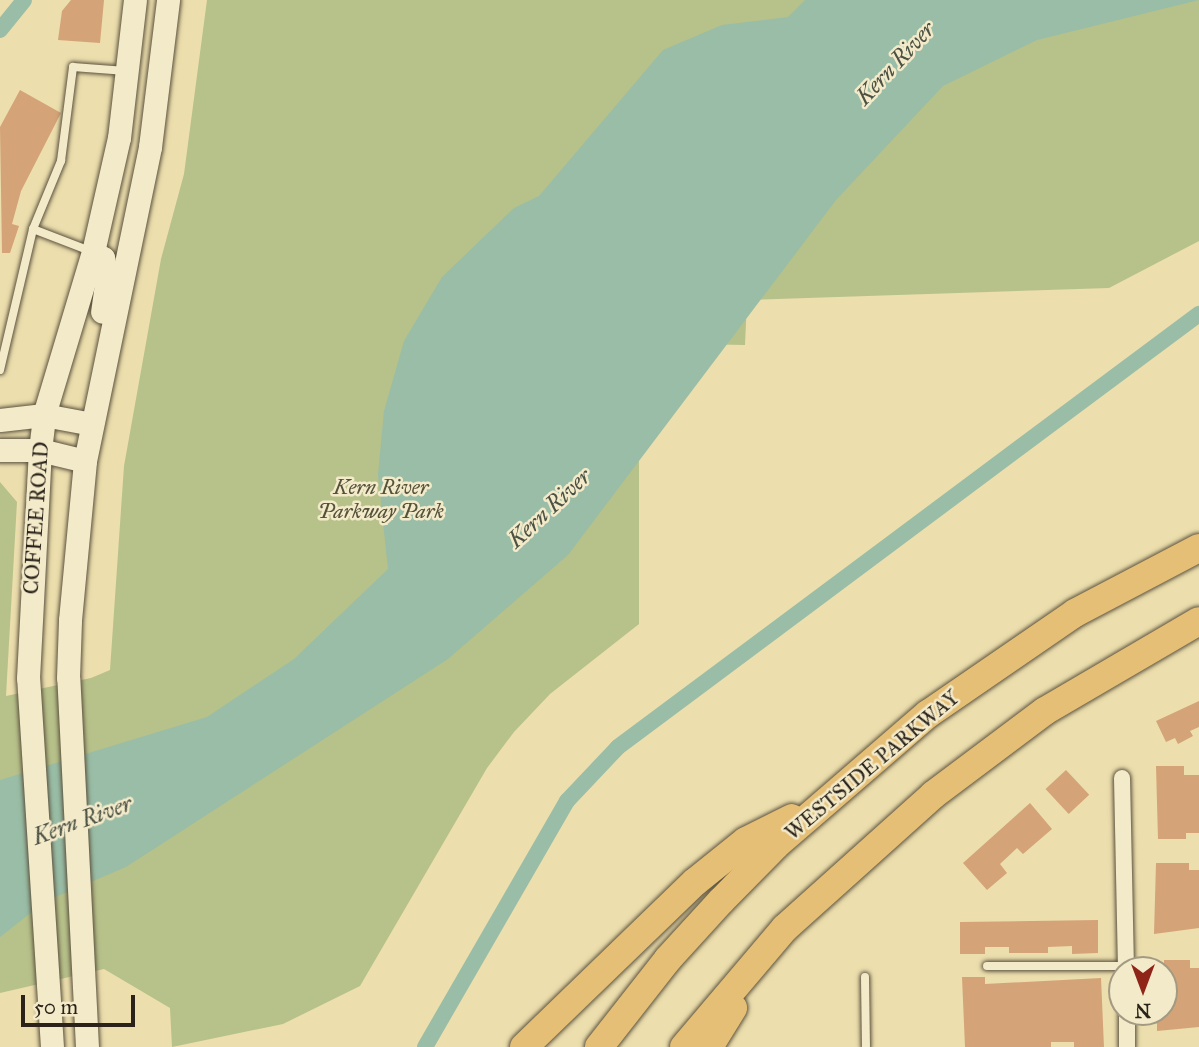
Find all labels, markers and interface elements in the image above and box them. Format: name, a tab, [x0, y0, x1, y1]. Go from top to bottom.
water label: Kern River	[849, 16, 941, 110]
street label: COFFEE ROAD	[18, 441, 54, 595]
water label: Kern River	[502, 462, 596, 554]
park label: Kern River Parkway Park	[318, 474, 444, 524]
street label: WESTSIDE PARKWAY	[780, 685, 964, 845]
water label: Kern River	[28, 789, 136, 851]
north arrow	[1108, 956, 1178, 1026]
scale bar	[24, 981, 138, 1025]
text: 50 m	[34, 994, 78, 1020]
text: N	[1135, 999, 1151, 1022]

